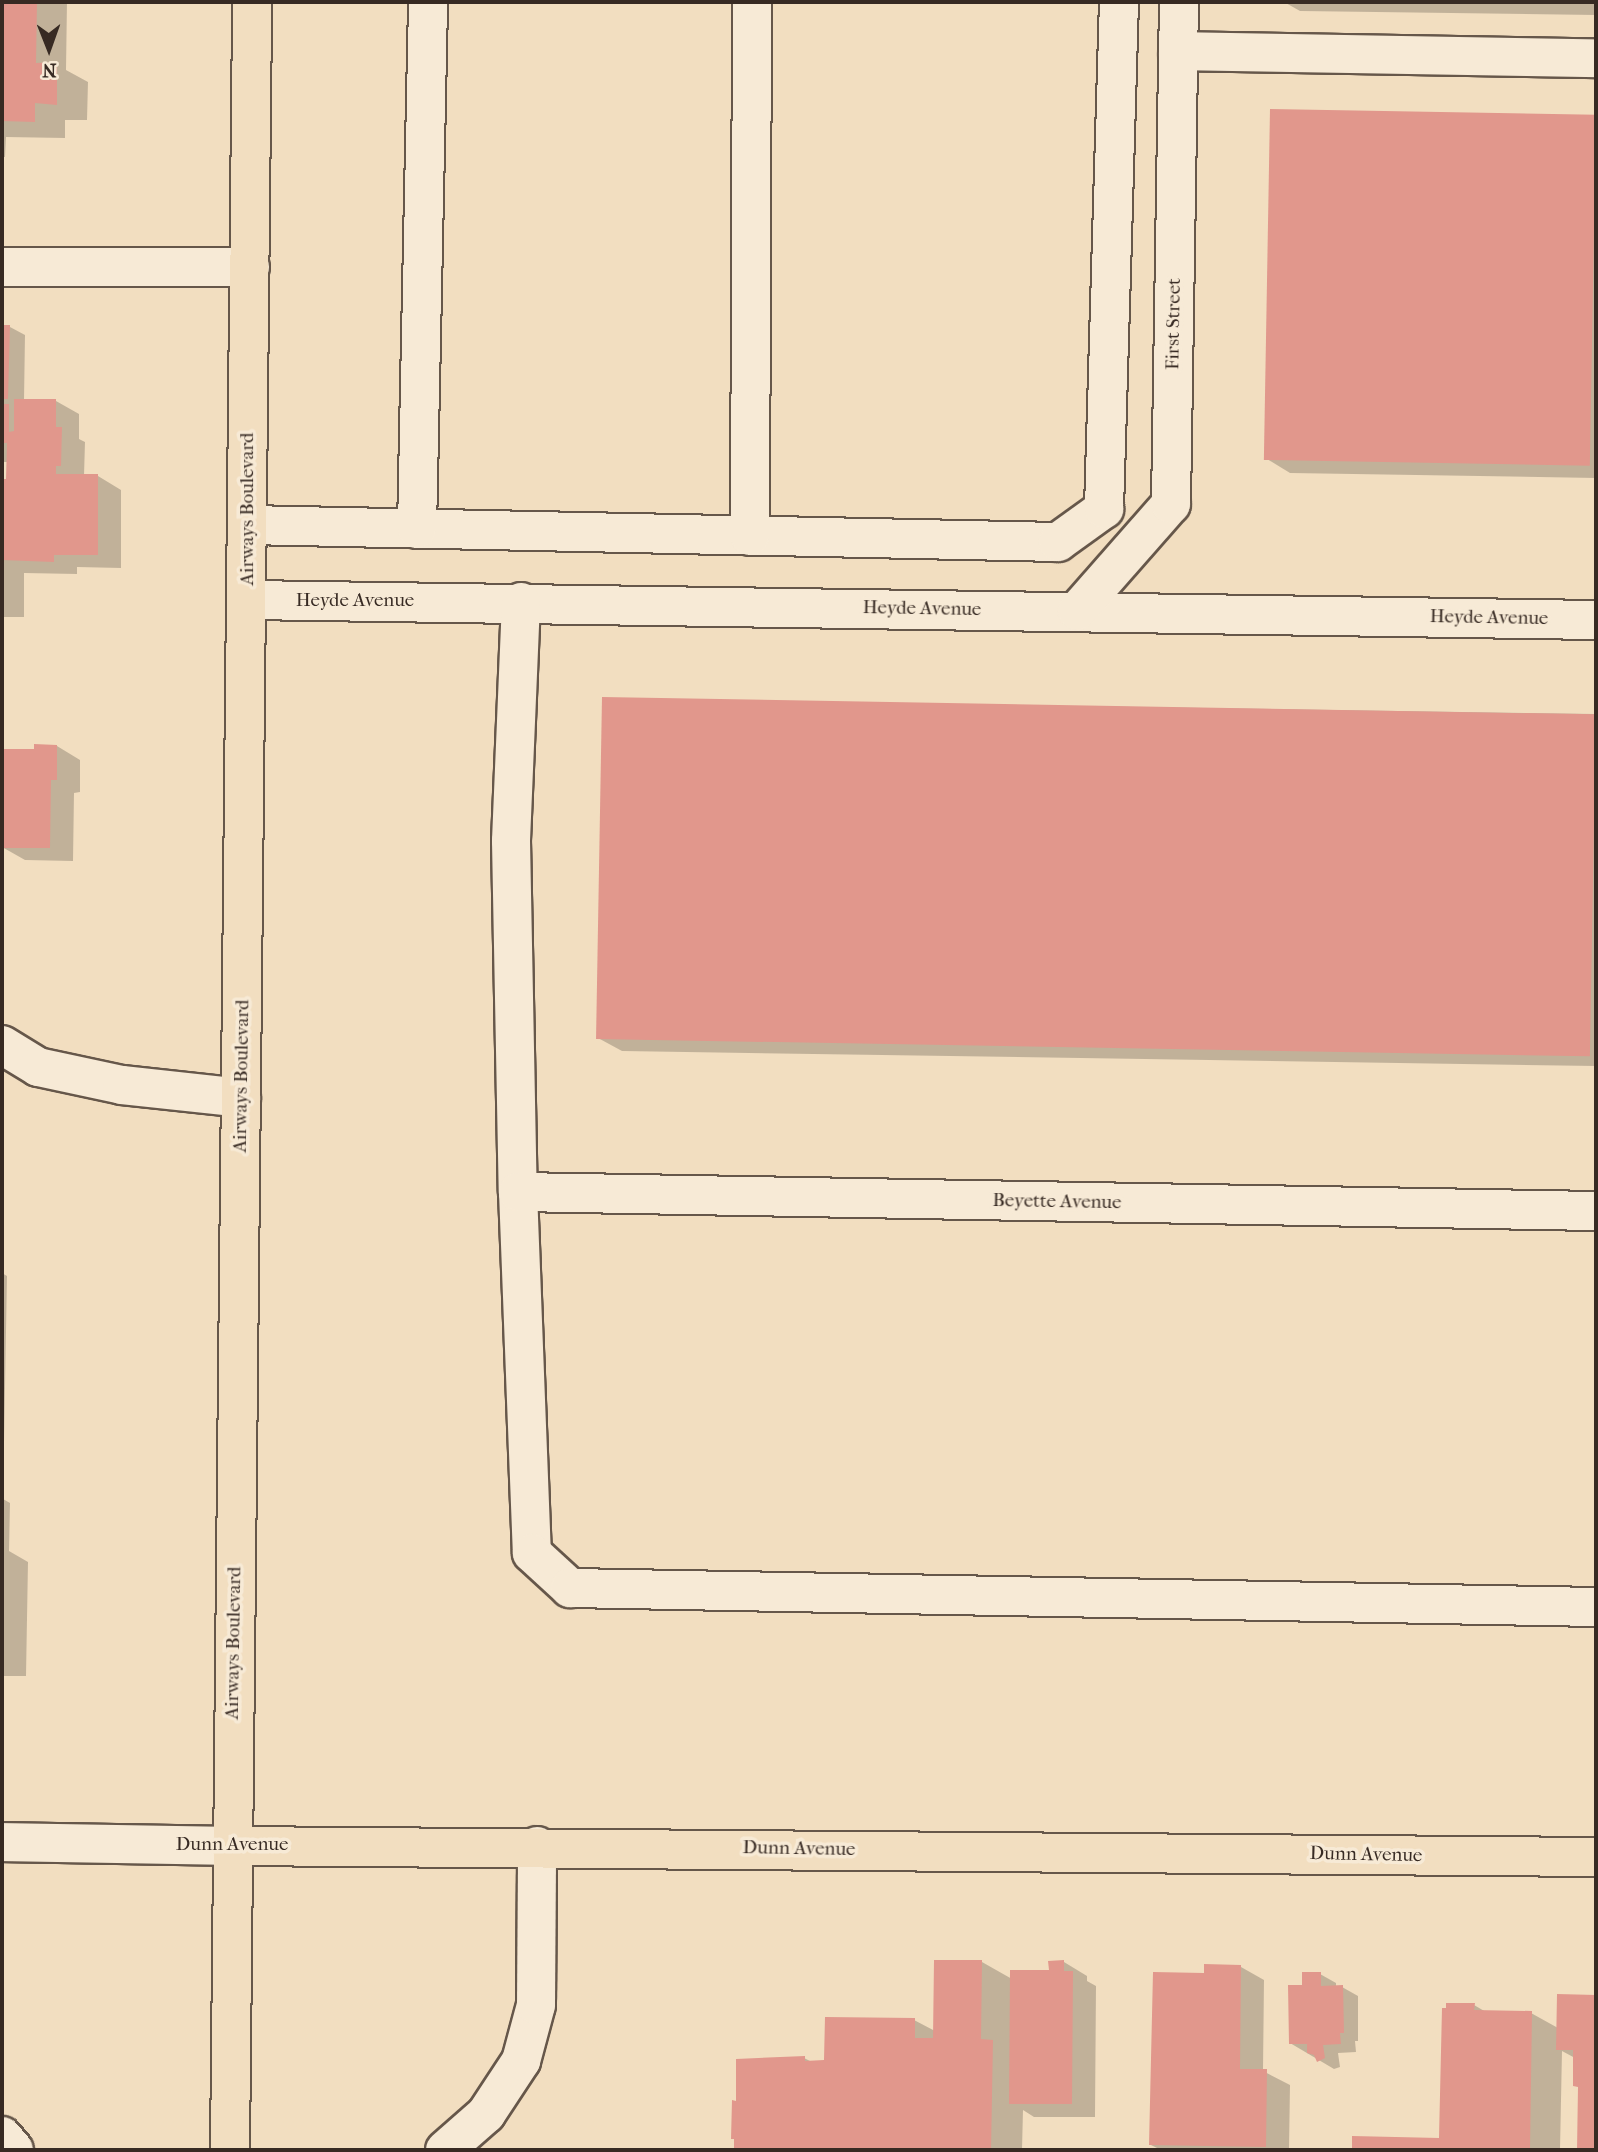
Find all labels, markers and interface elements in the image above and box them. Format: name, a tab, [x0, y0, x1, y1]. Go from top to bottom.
north arrow	[14, 14, 84, 84]
text: N	[42, 59, 57, 81]
street label: First Street	[1162, 278, 1186, 370]
street label: Airways Boulevard	[237, 433, 259, 585]
street label: Heyde Avenue	[296, 590, 414, 612]
street label: Heyde Avenue	[863, 597, 981, 621]
street label: Heyde Avenue	[1430, 606, 1548, 630]
street label: Airways Boulevard	[229, 999, 255, 1153]
street label: Beyette Avenue	[992, 1189, 1122, 1215]
street label: Airways Boulevard	[221, 1566, 247, 1720]
street label: Dunn Avenue	[176, 1834, 288, 1856]
street label: Dunn Avenue	[742, 1837, 856, 1861]
street label: Dunn Avenue	[1309, 1843, 1423, 1867]

